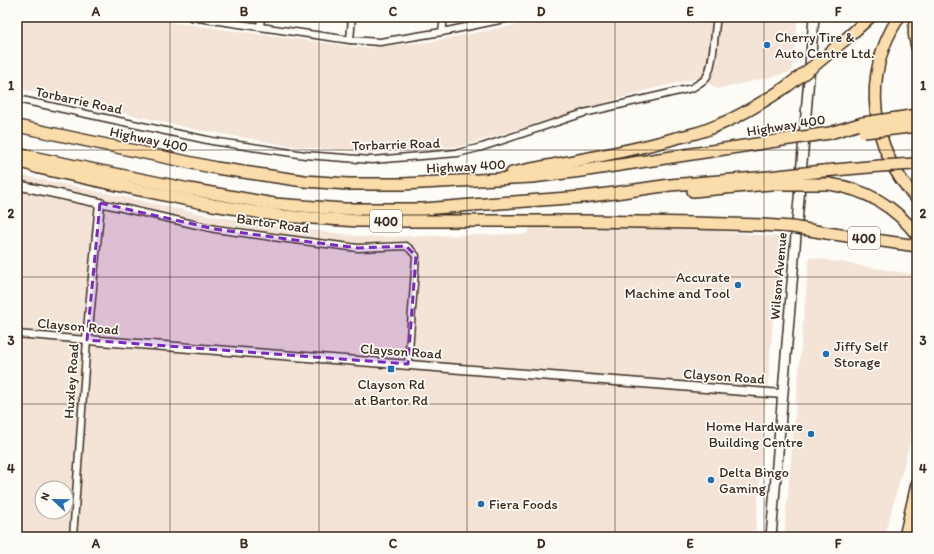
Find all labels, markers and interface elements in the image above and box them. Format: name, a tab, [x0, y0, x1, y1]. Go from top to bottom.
text: A	[91, 4, 101, 19]
text: B	[240, 4, 249, 19]
text: C	[389, 4, 398, 19]
text: D	[537, 4, 546, 19]
text: E	[686, 4, 694, 19]
text: F	[835, 4, 842, 19]
place label: Cherry Tire & Auto Centre Ltd.	[775, 29, 874, 62]
marker: Cherry Tire & Auto Centre Ltd.	[762, 40, 772, 50]
text: 1	[8, 78, 14, 93]
text: 1	[920, 78, 926, 93]
street label: Torbarrie Road	[34, 83, 124, 118]
street label: Highway 400	[746, 111, 827, 140]
street label: Highway 400	[108, 123, 190, 156]
street label: Torbarrie Road	[352, 134, 441, 155]
street label: Highway 400	[426, 156, 506, 177]
text: 2	[8, 206, 15, 221]
text: 2	[920, 206, 927, 221]
street label: Bartor Road	[235, 210, 311, 237]
road number: 400	[370, 210, 402, 232]
road number: 400	[848, 227, 880, 249]
street label: Wilson Avenue	[766, 231, 791, 321]
place label: Accurate Machine and Tool	[625, 269, 730, 302]
marker: Accurate Machine and Tool	[733, 280, 743, 290]
street label: Clayson Road	[37, 314, 120, 339]
text: 3	[7, 333, 15, 348]
text: 3	[919, 333, 927, 348]
place label: Jiffy Self Storage	[834, 338, 889, 371]
street label: Clayson Road	[360, 340, 443, 363]
street label: Huxley Road	[60, 343, 83, 419]
marker: Jiffy Self Storage	[821, 349, 831, 359]
marker: Clayson Rd at Bartor Rd	[386, 364, 396, 374]
street label: Clayson Road	[683, 365, 766, 388]
place label: Clayson Rd at Bartor Rd	[354, 376, 428, 409]
place label: Home Hardware Building Centre	[706, 418, 803, 451]
marker: Home Hardware Building Centre	[806, 429, 816, 439]
text: 4	[7, 461, 15, 476]
text: 4	[919, 461, 927, 476]
place label: Delta Bingo Gaming	[719, 464, 789, 497]
marker: Delta Bingo Gaming	[706, 475, 716, 485]
north arrow	[34, 480, 74, 520]
text: N	[38, 491, 53, 502]
place label: Fiera Foods	[489, 496, 558, 513]
marker: Fiera Foods	[476, 499, 486, 509]
text: A	[91, 536, 101, 551]
text: B	[240, 536, 249, 551]
text: C	[389, 536, 398, 551]
text: D	[537, 536, 546, 551]
text: E	[686, 536, 694, 551]
text: F	[835, 536, 842, 551]

